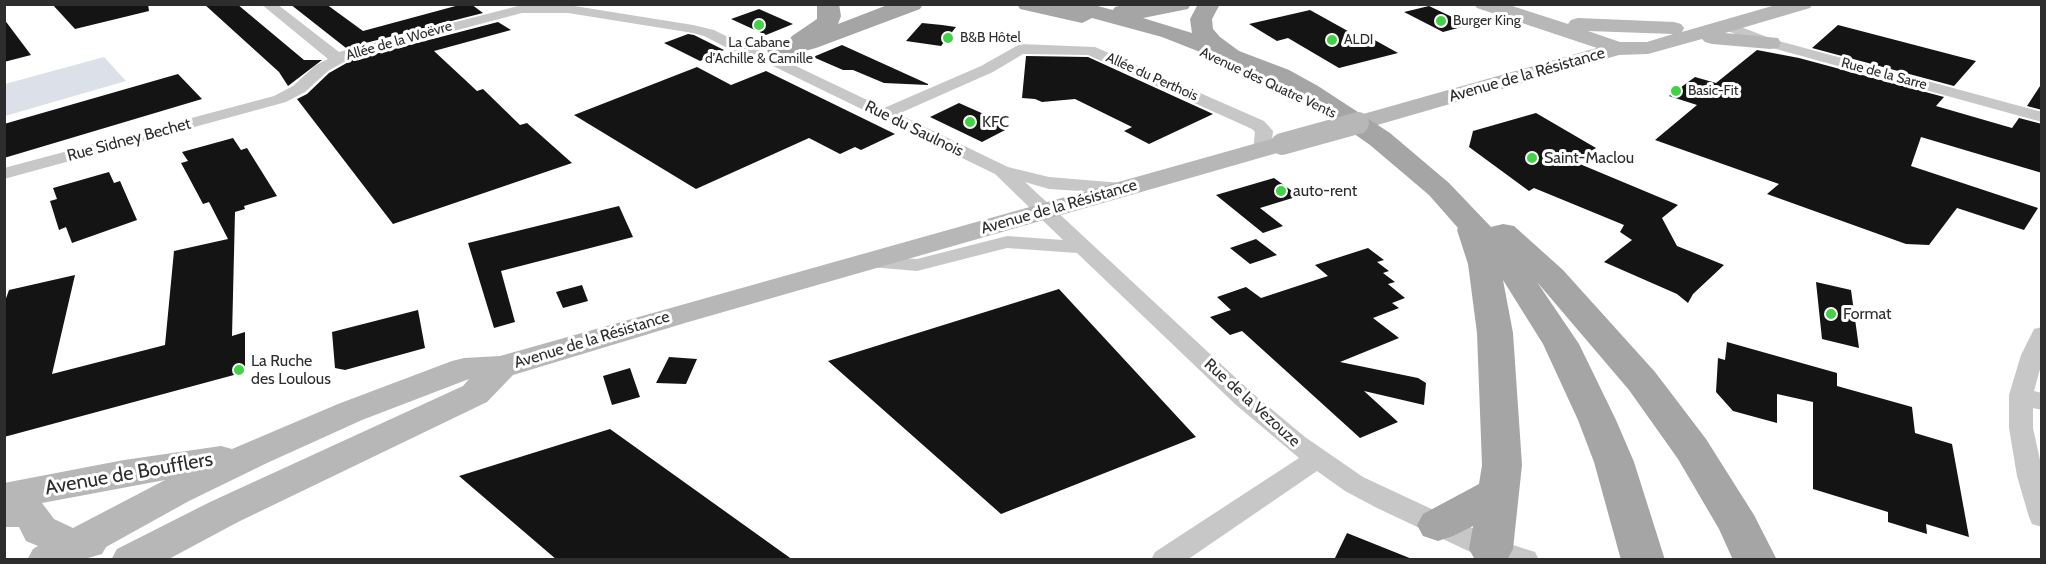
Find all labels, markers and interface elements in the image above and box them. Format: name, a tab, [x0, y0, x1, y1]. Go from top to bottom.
place label: Burger King	[1453, 13, 1521, 29]
marker: Burger King	[1434, 14, 1448, 28]
street label: Allée de la Woëvre	[344, 18, 454, 64]
marker: La Cabane d’Achille & Camille	[752, 18, 766, 32]
place label: B&B Hôtel	[960, 30, 1021, 46]
marker: B&B Hôtel	[941, 31, 955, 45]
place label: ALDI	[1344, 32, 1373, 48]
marker: ALDI	[1325, 33, 1339, 47]
place label: La Cabane d’Achille & Camille	[705, 35, 813, 68]
street label: Avenue des Quatre Vents	[1197, 44, 1339, 122]
street label: Avenue de la Résistance	[1447, 44, 1607, 106]
street label: Allée du Perthois	[1103, 49, 1201, 105]
street label: Rue de la Sarre	[1839, 55, 1929, 93]
place label: Basic-Fit	[1688, 83, 1739, 99]
marker: Basic-Fit	[1669, 84, 1683, 98]
street label: Rue du Saulnois	[862, 97, 966, 161]
place label: KFC	[982, 112, 1009, 132]
street label: Rue Sidney Bechet	[65, 114, 193, 166]
marker: KFC	[963, 115, 977, 129]
place label: Saint-Maclou	[1544, 148, 1634, 168]
marker: Saint-Maclou	[1525, 151, 1539, 165]
street label: Avenue de la Résistance	[979, 176, 1139, 238]
place label: auto-rent	[1293, 181, 1357, 201]
marker: auto-rent	[1274, 184, 1288, 198]
place label: Format	[1843, 304, 1891, 324]
street label: Avenue de la Résistance	[512, 307, 672, 373]
marker: Format	[1824, 307, 1838, 321]
place label: La Ruche des Loulous	[251, 351, 331, 389]
street label: Rue de la Vezouze	[1200, 355, 1304, 451]
marker: La Ruche des Loulous	[232, 363, 246, 377]
street label: Avenue de Boufflers	[43, 447, 215, 501]

